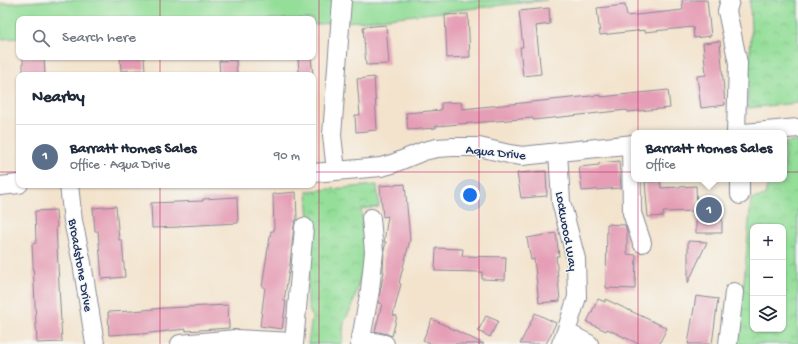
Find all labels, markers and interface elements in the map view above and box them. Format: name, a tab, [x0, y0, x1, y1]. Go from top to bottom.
search box	[16, 16, 316, 60]
icon: search	[30, 27, 52, 49]
text: Search here	[62, 29, 136, 47]
text: Nearby	[32, 88, 85, 108]
popup	[631, 130, 787, 182]
text: Barratt Homes Sales	[70, 140, 196, 158]
text: Barratt Homes Sales	[646, 140, 772, 158]
street label: Aqua Drive	[465, 143, 527, 164]
text: 1	[42, 149, 48, 164]
text: 90 m	[274, 149, 300, 164]
text: Office · Aqua Drive	[70, 158, 170, 173]
text: Office	[646, 158, 676, 173]
your location	[460, 185, 480, 205]
street label: Lockwood Way	[551, 190, 580, 273]
pin: 1	[696, 195, 722, 225]
street label: Broadstone Drive	[64, 217, 95, 313]
map controls	[750, 224, 786, 332]
button: +	[750, 224, 786, 260]
button: −	[750, 260, 786, 296]
button: layers	[750, 296, 786, 332]

